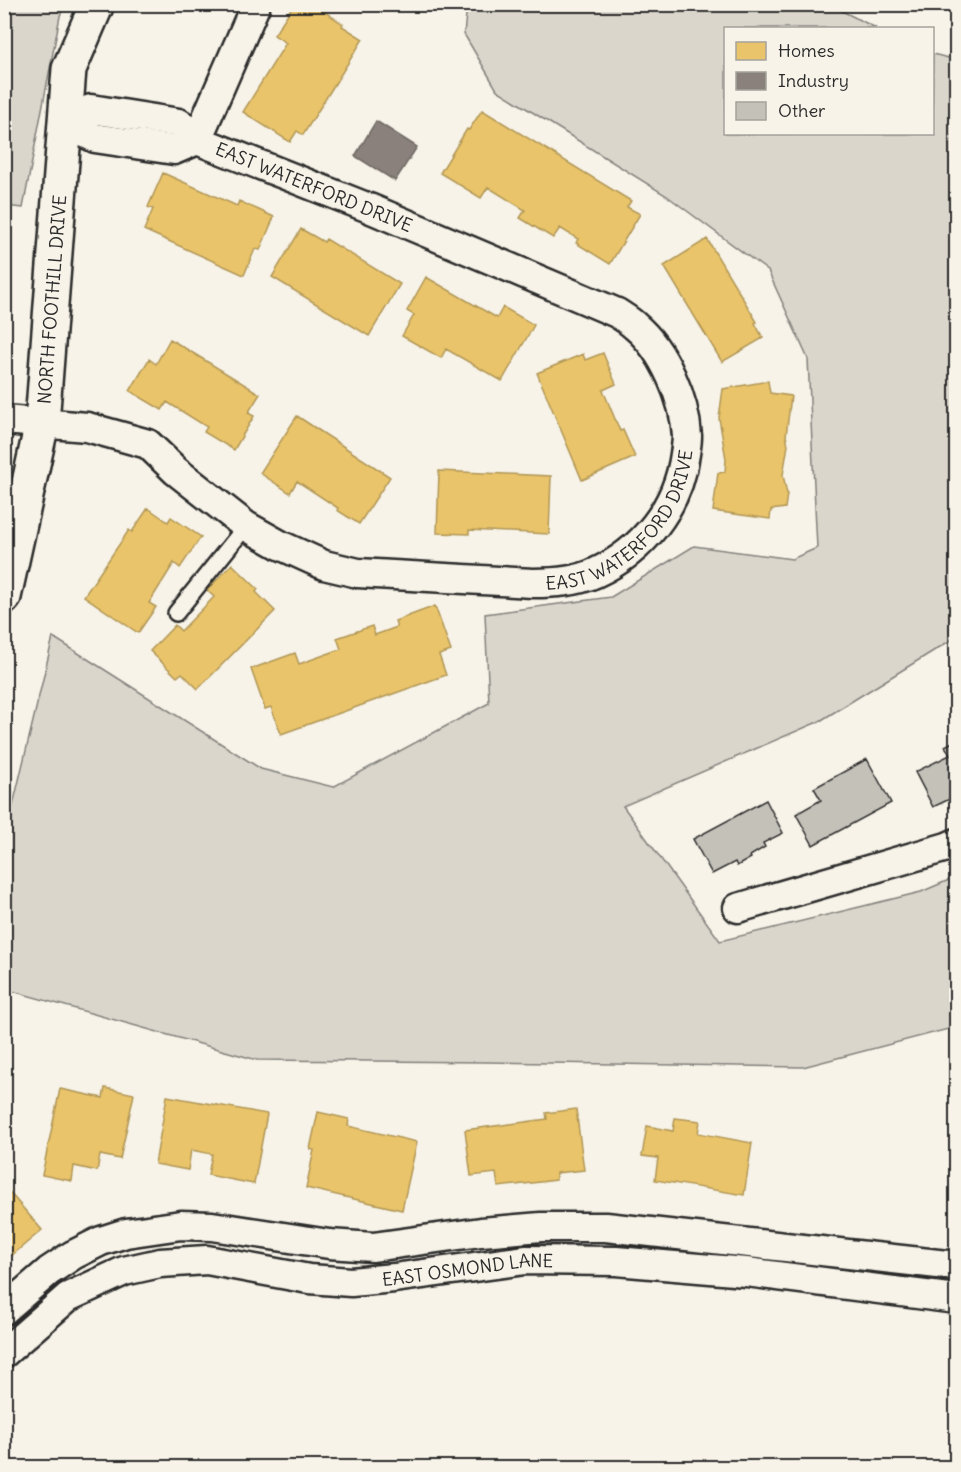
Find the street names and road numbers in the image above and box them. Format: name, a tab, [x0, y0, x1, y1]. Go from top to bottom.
street label: EAST WATERFORD DRIVE	[212, 137, 416, 237]
street label: NORTH FOOTHILL DRIVE	[32, 194, 71, 405]
street label: EAST WATERFORD DRIVE	[545, 448, 697, 594]
street label: EAST OSMOND LANE	[381, 1248, 553, 1291]

